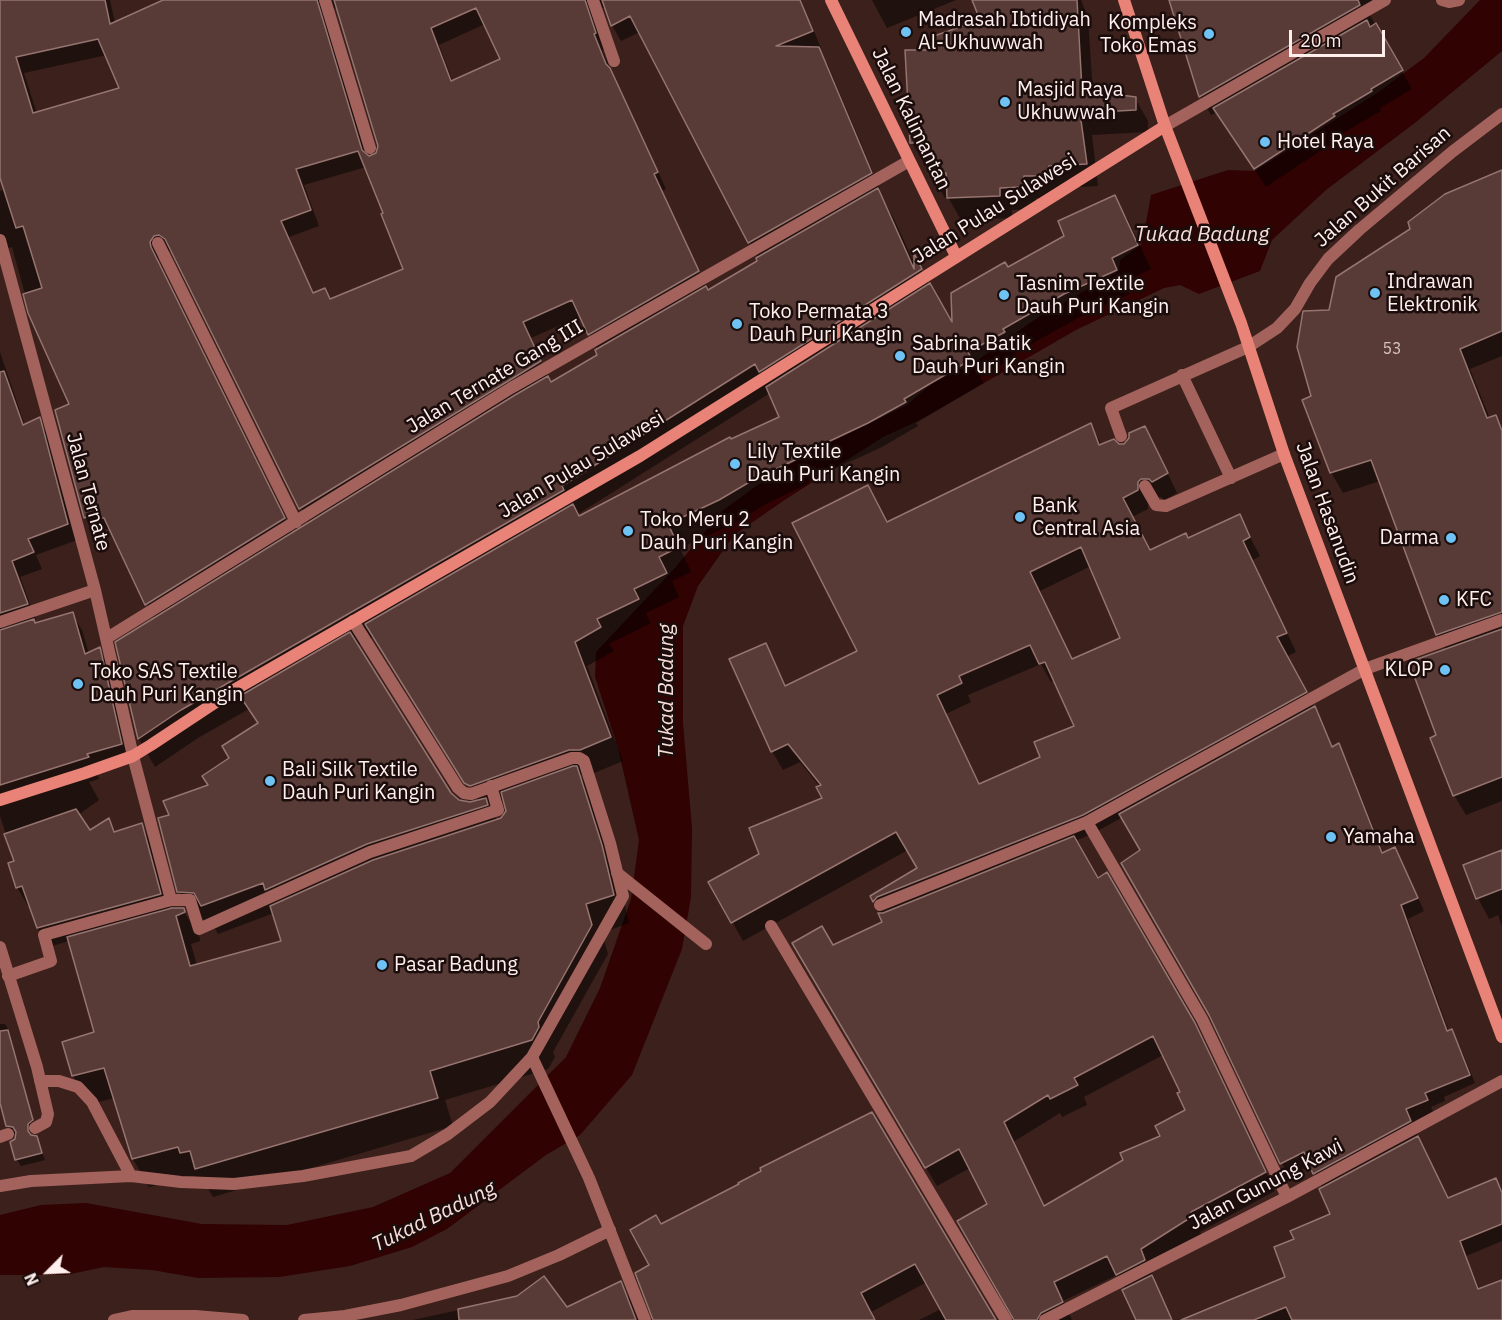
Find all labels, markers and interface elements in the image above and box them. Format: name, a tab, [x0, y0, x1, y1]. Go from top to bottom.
place label: Madrasah Ibtidiyah Al-Ukhuwwah	[918, 8, 1091, 55]
place label: Kompleks Toko Emas	[1100, 11, 1197, 58]
scale bar	[1292, 18, 1388, 56]
marker: Madrasah Ibtidiyah Al-Ukhuwwah	[899, 25, 913, 39]
marker: Kompleks Toko Emas	[1202, 27, 1216, 41]
text: 20 m	[1300, 29, 1342, 52]
street label: Jalan Kalimantan	[866, 44, 956, 194]
place label: Masjid Raya Ukhuwwah	[1017, 78, 1124, 125]
marker: Masjid Raya Ukhuwwah	[998, 95, 1012, 109]
street label: Jalan Bukit Barisan	[1310, 121, 1456, 253]
place label: Hotel Raya	[1277, 130, 1374, 154]
marker: Hotel Raya	[1258, 135, 1272, 149]
street label: Jalan Pulau Sulawesi	[909, 149, 1081, 269]
water label: Tukad Badung	[1135, 222, 1269, 248]
place label: Indrawan Elektronik	[1387, 270, 1478, 317]
place label: Tasnim Textile Dauh Puri Kangin	[1016, 272, 1169, 319]
marker: Indrawan Elektronik	[1368, 286, 1382, 300]
marker: Tasnim Textile Dauh Puri Kangin	[997, 288, 1011, 302]
place label: Toko Permata 3 Dauh Puri Kangin	[749, 300, 902, 347]
street label: Jalan Ternate Gang III	[402, 315, 588, 439]
marker: Toko Permata 3 Dauh Puri Kangin	[730, 317, 744, 331]
place label: Sabrina Batik Dauh Puri Kangin	[912, 332, 1065, 379]
house number: 53	[1382, 339, 1402, 359]
marker: Sabrina Batik Dauh Puri Kangin	[893, 349, 907, 363]
street label: Jalan Pulau Sulawesi	[495, 406, 669, 524]
street label: Jalan Ternate	[61, 430, 115, 554]
street label: Jalan Hasanudin	[1290, 439, 1364, 587]
place label: Lily Textile Dauh Puri Kangin	[747, 440, 900, 487]
marker: Lily Textile Dauh Puri Kangin	[728, 457, 742, 471]
place label: Bank Central Asia	[1032, 494, 1140, 541]
place label: Toko Meru 2 Dauh Puri Kangin	[640, 508, 793, 555]
marker: Bank Central Asia	[1013, 510, 1027, 524]
marker: Toko Meru 2 Dauh Puri Kangin	[621, 524, 635, 538]
place label: Darma	[1379, 526, 1439, 550]
marker: Darma	[1444, 531, 1458, 545]
place label: KFC	[1456, 588, 1492, 612]
marker: KFC	[1437, 593, 1451, 607]
water label: Tukad Badung	[654, 624, 680, 758]
place label: KLOP	[1385, 658, 1433, 682]
place label: Toko SAS Textile Dauh Puri Kangin	[90, 660, 243, 707]
marker: KLOP	[1438, 663, 1452, 677]
marker: Toko SAS Textile Dauh Puri Kangin	[71, 677, 85, 691]
place label: Bali Silk Textile Dauh Puri Kangin	[282, 758, 435, 805]
marker: Bali Silk Textile Dauh Puri Kangin	[263, 774, 277, 788]
place label: Yamaha	[1343, 825, 1415, 849]
marker: Yamaha	[1324, 830, 1338, 844]
place label: Pasar Badung	[394, 953, 518, 977]
marker: Pasar Badung	[375, 958, 389, 972]
street label: Jalan Gunung Kawi	[1185, 1134, 1347, 1236]
water label: Tukad Badung	[368, 1176, 500, 1258]
north arrow	[18, 1242, 78, 1302]
text: N	[20, 1270, 43, 1289]

